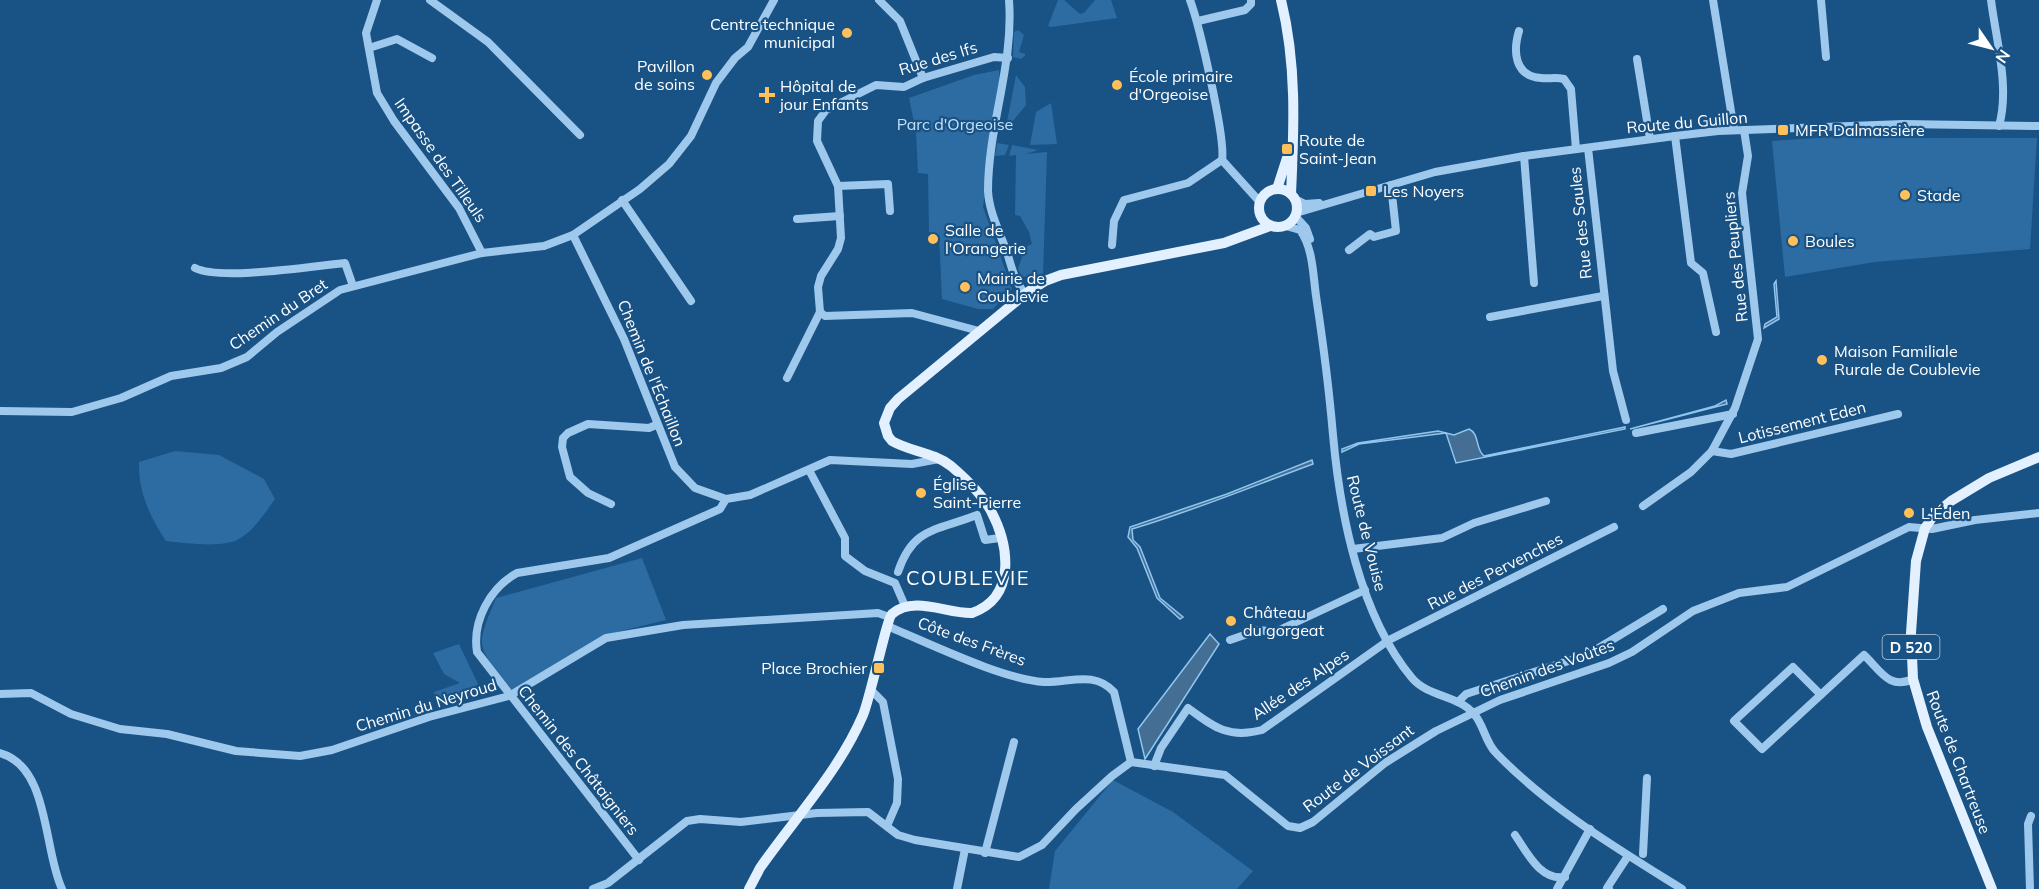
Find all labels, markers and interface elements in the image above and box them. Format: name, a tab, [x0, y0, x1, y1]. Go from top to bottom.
place label: Centre technique municipal	[710, 14, 835, 52]
north arrow	[1961, 18, 2021, 78]
marker: Centre technique municipal	[840, 26, 854, 40]
street label: Rue des Ifs	[896, 37, 980, 79]
text: N	[1992, 46, 2015, 67]
place label: Pavillon de soins	[634, 56, 695, 94]
place label: École primaire d'Orgeoise	[1129, 66, 1233, 104]
marker: Pavillon de soins	[700, 68, 714, 82]
place label: Hôpital de jour Enfants	[779, 76, 869, 114]
marker: École primaire d'Orgeoise	[1110, 78, 1124, 92]
marker: Hôpital de jour Enfants	[758, 86, 776, 104]
street label: Impasse des Tilleuls	[391, 94, 491, 226]
street label: Route du Guillon	[1626, 107, 1748, 137]
park label: Parc d'Orgeoise	[897, 114, 1013, 134]
place label: MFR Dalmassière	[1795, 120, 1925, 140]
marker: MFR Dalmassière	[1776, 123, 1790, 137]
place label: Route de Saint-Jean	[1299, 130, 1377, 168]
marker: Route de Saint-Jean	[1280, 142, 1294, 156]
street label: Rue des Saules	[1564, 166, 1596, 280]
place label: Les Noyers	[1383, 181, 1464, 201]
marker: Les Noyers	[1364, 184, 1378, 198]
place label: Stade	[1917, 185, 1960, 205]
marker: Stade	[1898, 188, 1912, 202]
street label: Rue des Peupliers	[1718, 191, 1752, 323]
place label: Salle de l'Orangerie	[945, 220, 1026, 258]
place label: Boules	[1805, 231, 1855, 251]
marker: Salle de l'Orangerie	[926, 232, 940, 246]
marker: Boules	[1786, 234, 1800, 248]
place label: Mairie de Coublevie	[977, 268, 1049, 306]
street label: Chemin du Bret	[225, 274, 331, 354]
marker: Mairie de Coublevie	[958, 280, 972, 294]
street label: Chemin de l'Échaillon	[613, 297, 691, 449]
place label: Maison Familiale Rurale de Coublevie	[1834, 341, 1981, 379]
marker: Maison Familiale Rurale de Coublevie	[1815, 353, 1829, 367]
street label: Lotissement Eden	[1736, 396, 1868, 448]
street label: Route de Vouise	[1343, 473, 1391, 593]
place label: Église Saint-Pierre	[933, 474, 1021, 512]
marker: Église Saint-Pierre	[914, 486, 928, 500]
place label: L'Éden	[1921, 503, 1970, 523]
marker: L'Éden	[1902, 506, 1916, 520]
street label: Rue des Pervenches	[1424, 528, 1566, 614]
district label: COUBLEVIE	[906, 565, 1030, 590]
place label: Château du gorgeat	[1243, 602, 1324, 640]
street label: Côte des Frères	[915, 612, 1029, 670]
marker: Château du gorgeat	[1224, 614, 1238, 628]
street label: Chemin des Voûtes	[1477, 634, 1617, 702]
road number: D 520	[1882, 635, 1940, 659]
street label: Allée des Alpes	[1247, 644, 1353, 724]
place label: Place Brochier	[761, 658, 867, 678]
marker: Place Brochier	[872, 661, 886, 675]
street label: Chemin du Neyroud	[353, 674, 499, 736]
street label: Chemin des Châtaigniers	[514, 681, 644, 839]
street label: Route de Chartreuse	[1922, 687, 1996, 837]
street label: Route de Voissant	[1299, 720, 1418, 816]

